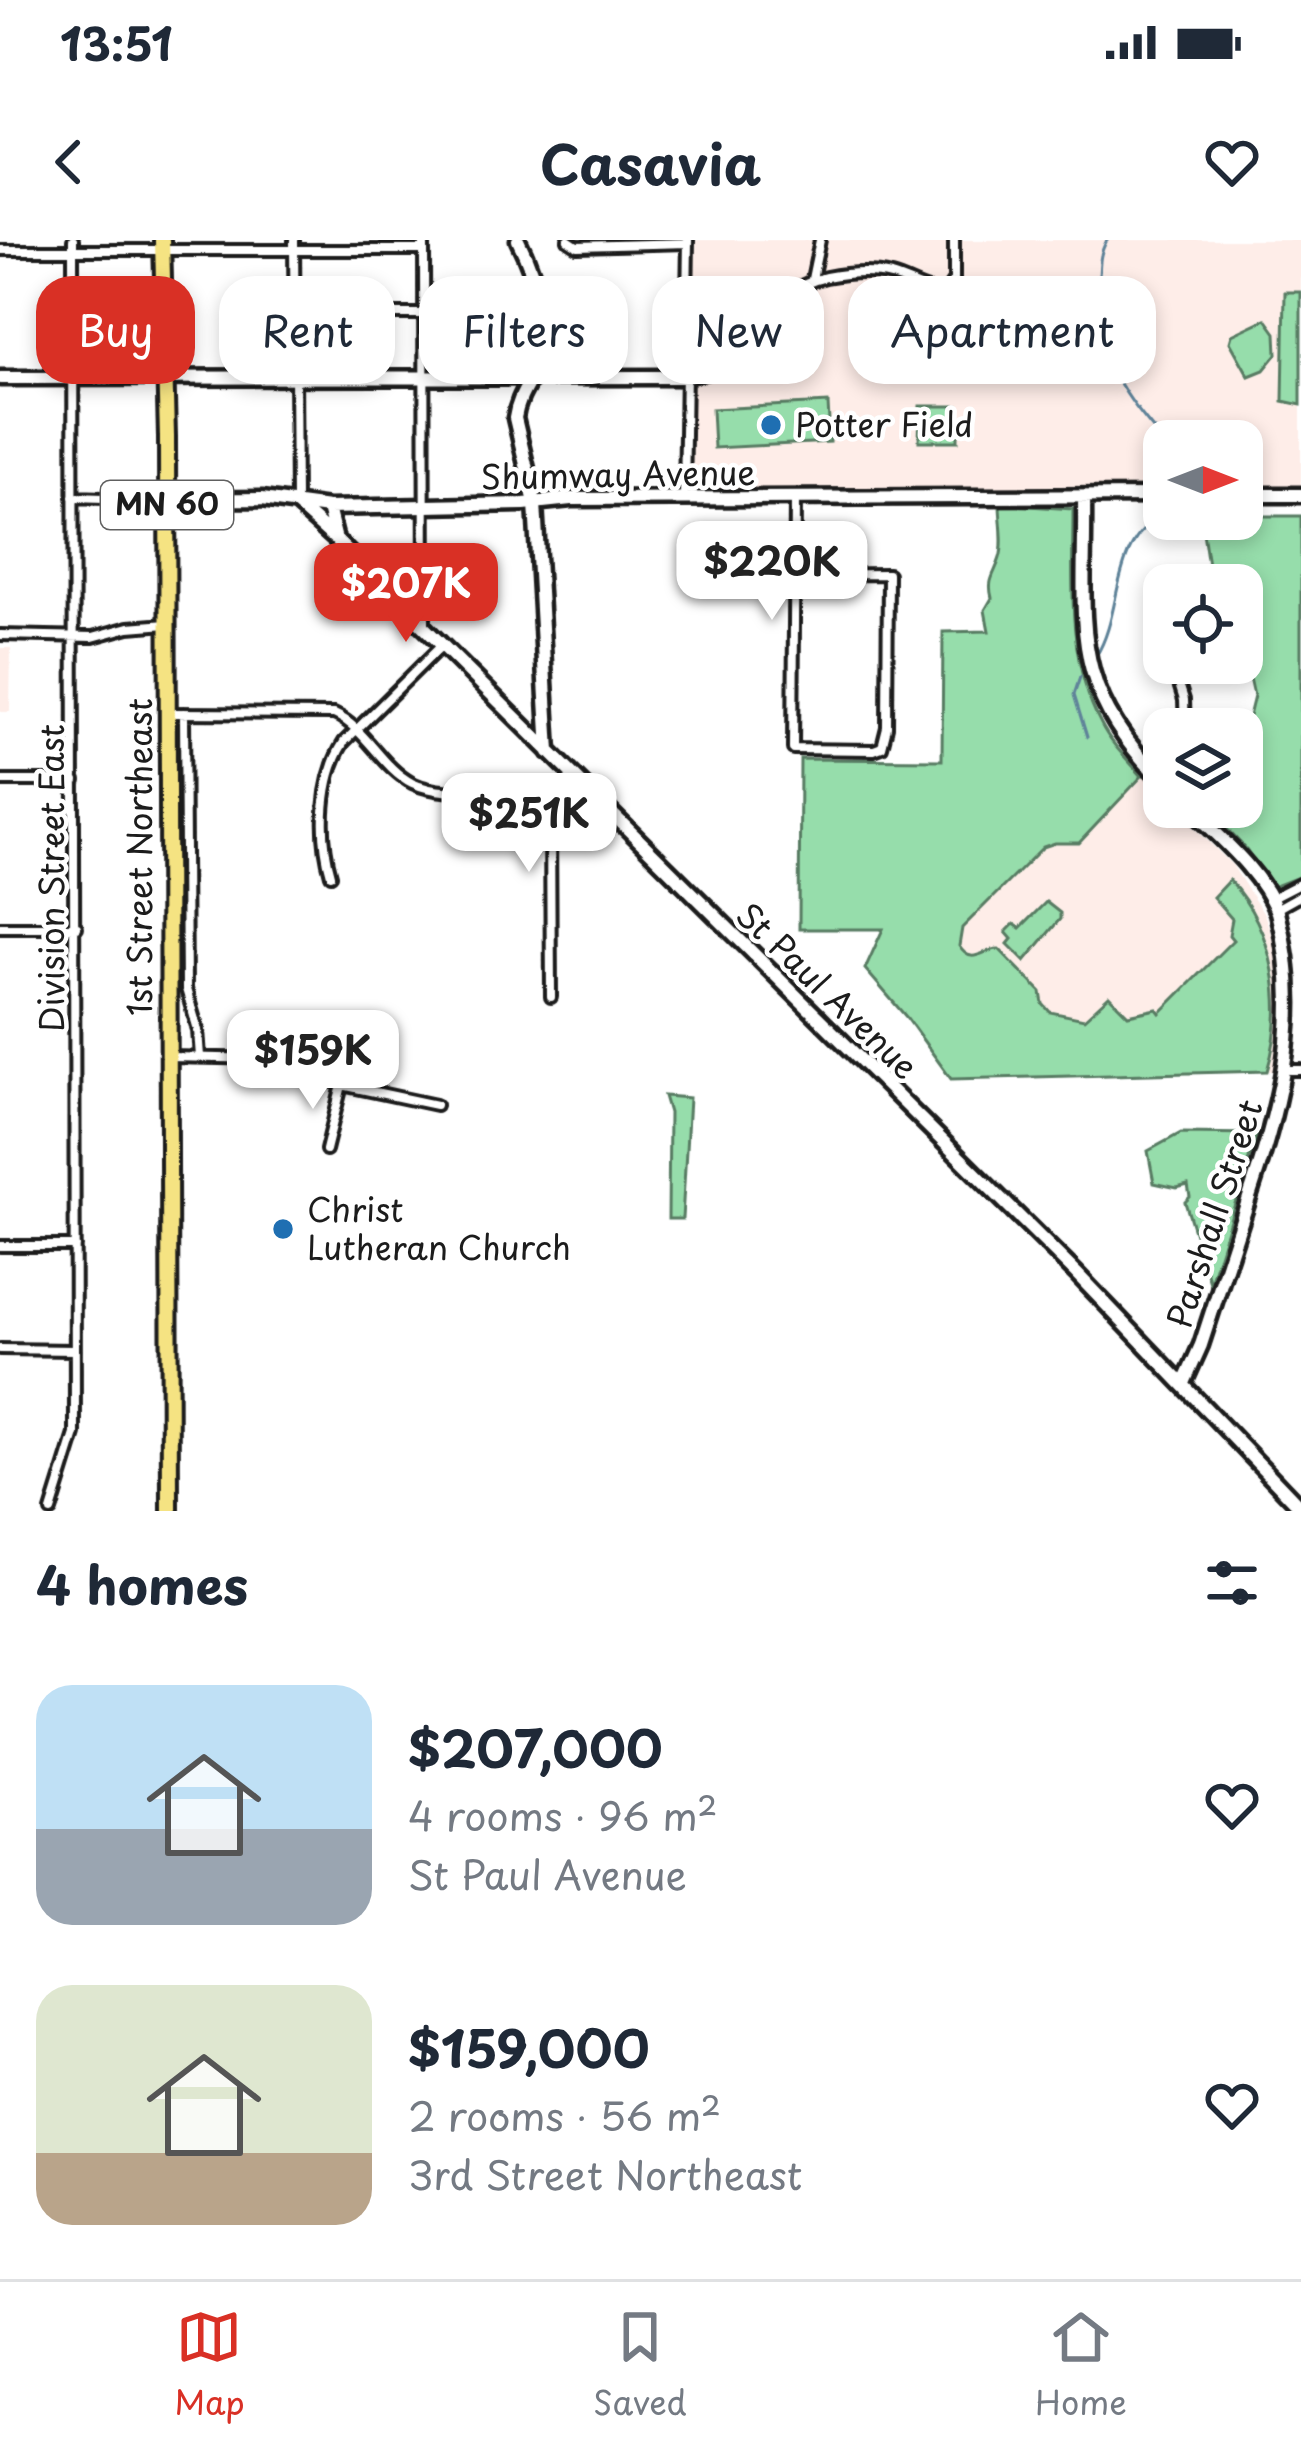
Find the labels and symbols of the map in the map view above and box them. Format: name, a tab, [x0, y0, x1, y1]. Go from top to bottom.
place label: Potter Field	[795, 398, 973, 448]
marker: Potter Field	[758, 412, 784, 438]
north arrow	[1143, 420, 1263, 540]
street label: Shumway Avenue	[480, 446, 756, 500]
road number: MN 60	[101, 481, 233, 529]
pin: $220K	[688, 521, 856, 623]
pin: $207K	[322, 543, 490, 645]
street label: 1st Street Northeast	[113, 698, 163, 1016]
street label: Division Street East	[25, 724, 75, 1032]
pin: $251K	[445, 773, 613, 875]
street label: St Paul Avenue	[726, 890, 931, 1089]
pin: $159K	[229, 1010, 397, 1112]
street label: Parshall Street	[1153, 1093, 1274, 1334]
place label: Christ Lutheran Church	[307, 1183, 571, 1271]
marker: Christ Lutheran Church	[270, 1216, 296, 1242]

